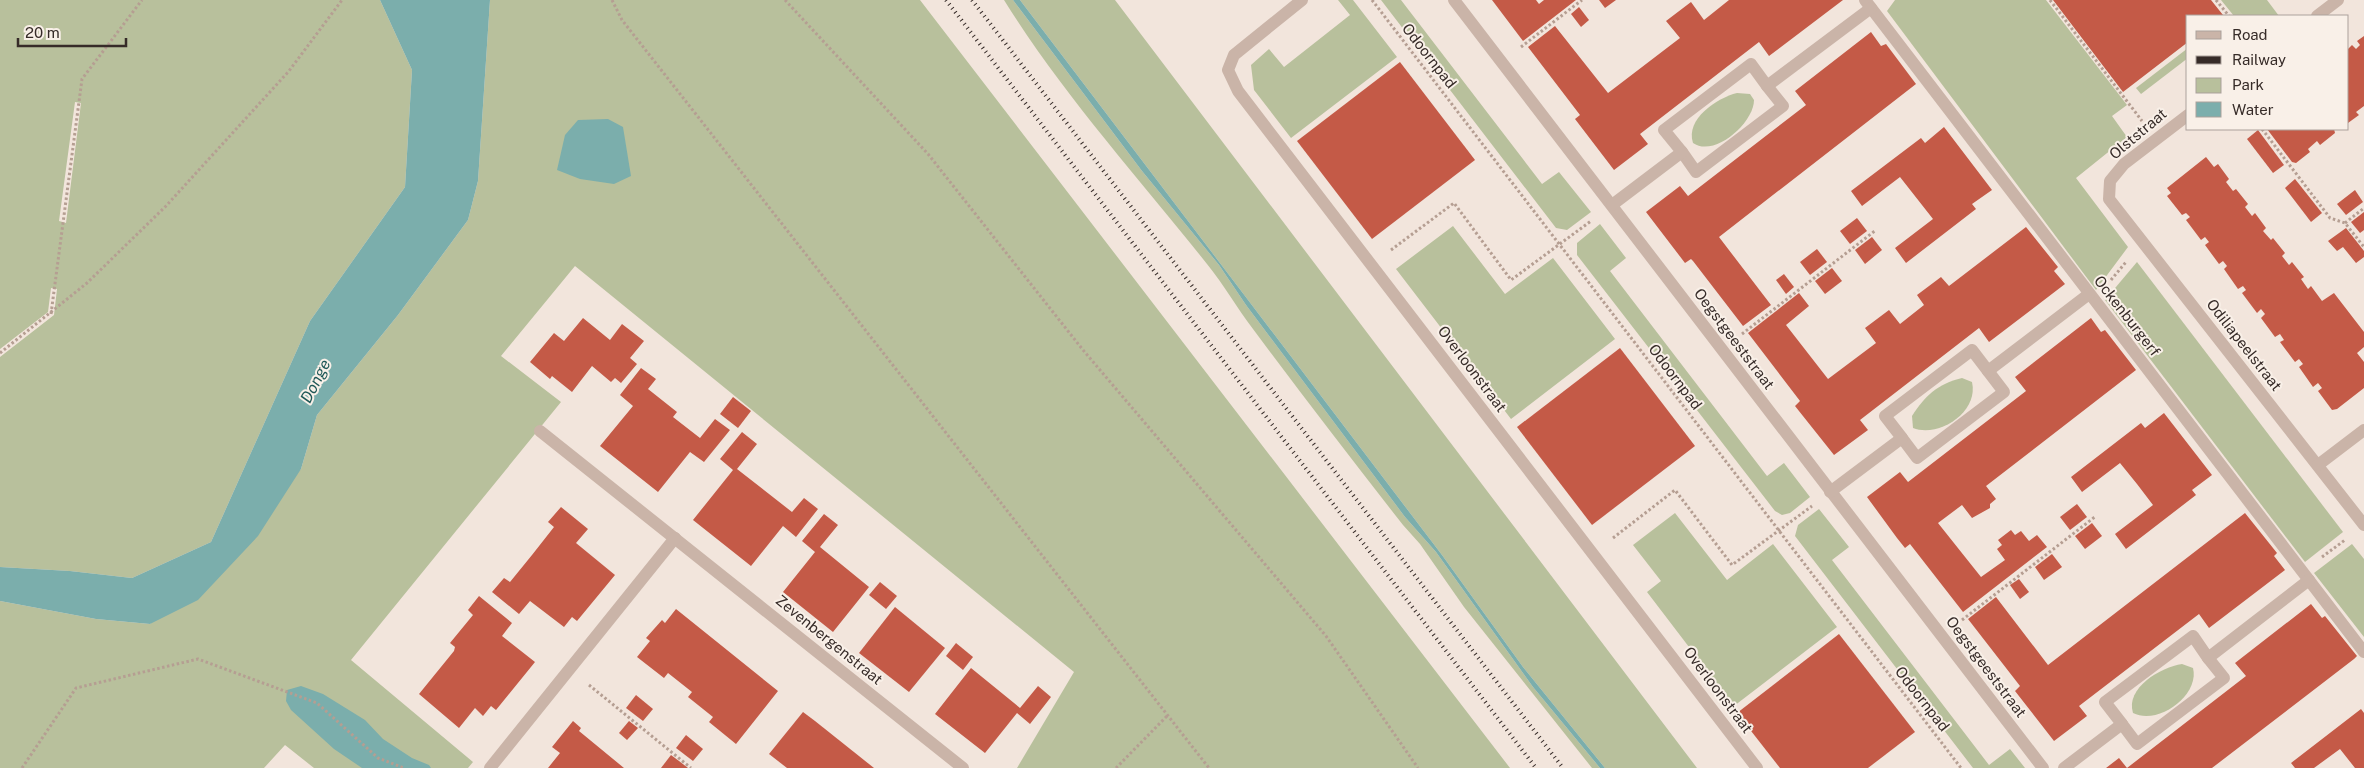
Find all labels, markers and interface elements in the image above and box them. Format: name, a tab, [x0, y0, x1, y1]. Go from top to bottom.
scale bar	[18, 15, 125, 47]
legend	[2186, 15, 2349, 130]
street label: Odoornpad	[1399, 20, 1460, 91]
text: 20 m	[25, 24, 60, 41]
text: Road	[2232, 26, 2268, 43]
text: Railway	[2232, 51, 2286, 68]
text: Park	[2232, 76, 2264, 93]
text: Water	[2232, 101, 2274, 118]
street label: Olststraat	[2106, 105, 2170, 162]
street label: Ockenburgerf	[2091, 272, 2164, 359]
street label: Oegstgeeststraat	[1691, 285, 1778, 393]
street label: Odiliapeelstraat	[2203, 296, 2285, 394]
street label: Overloonstraat	[1434, 322, 1510, 415]
street label: Odoornpad	[1645, 341, 1705, 413]
water label: Donge	[296, 356, 335, 406]
street label: Zevenbergenstraat	[773, 591, 886, 688]
street label: Oegstgeeststraat	[1943, 613, 2030, 721]
street label: Overloonstraat	[1680, 643, 1756, 736]
street label: Odoornpad	[1892, 663, 1953, 734]

